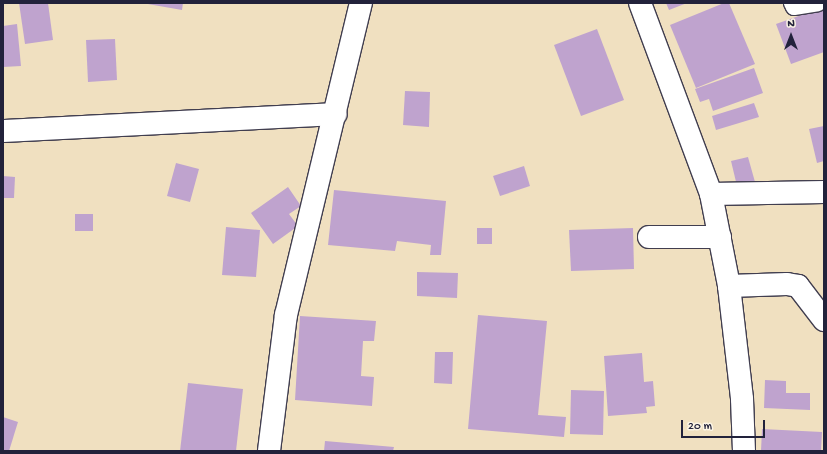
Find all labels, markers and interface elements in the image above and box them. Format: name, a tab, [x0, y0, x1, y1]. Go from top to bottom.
north arrow	[771, 16, 811, 56]
text: N	[787, 18, 795, 30]
scale bar	[683, 412, 767, 438]
text: 20 m	[688, 420, 712, 434]

